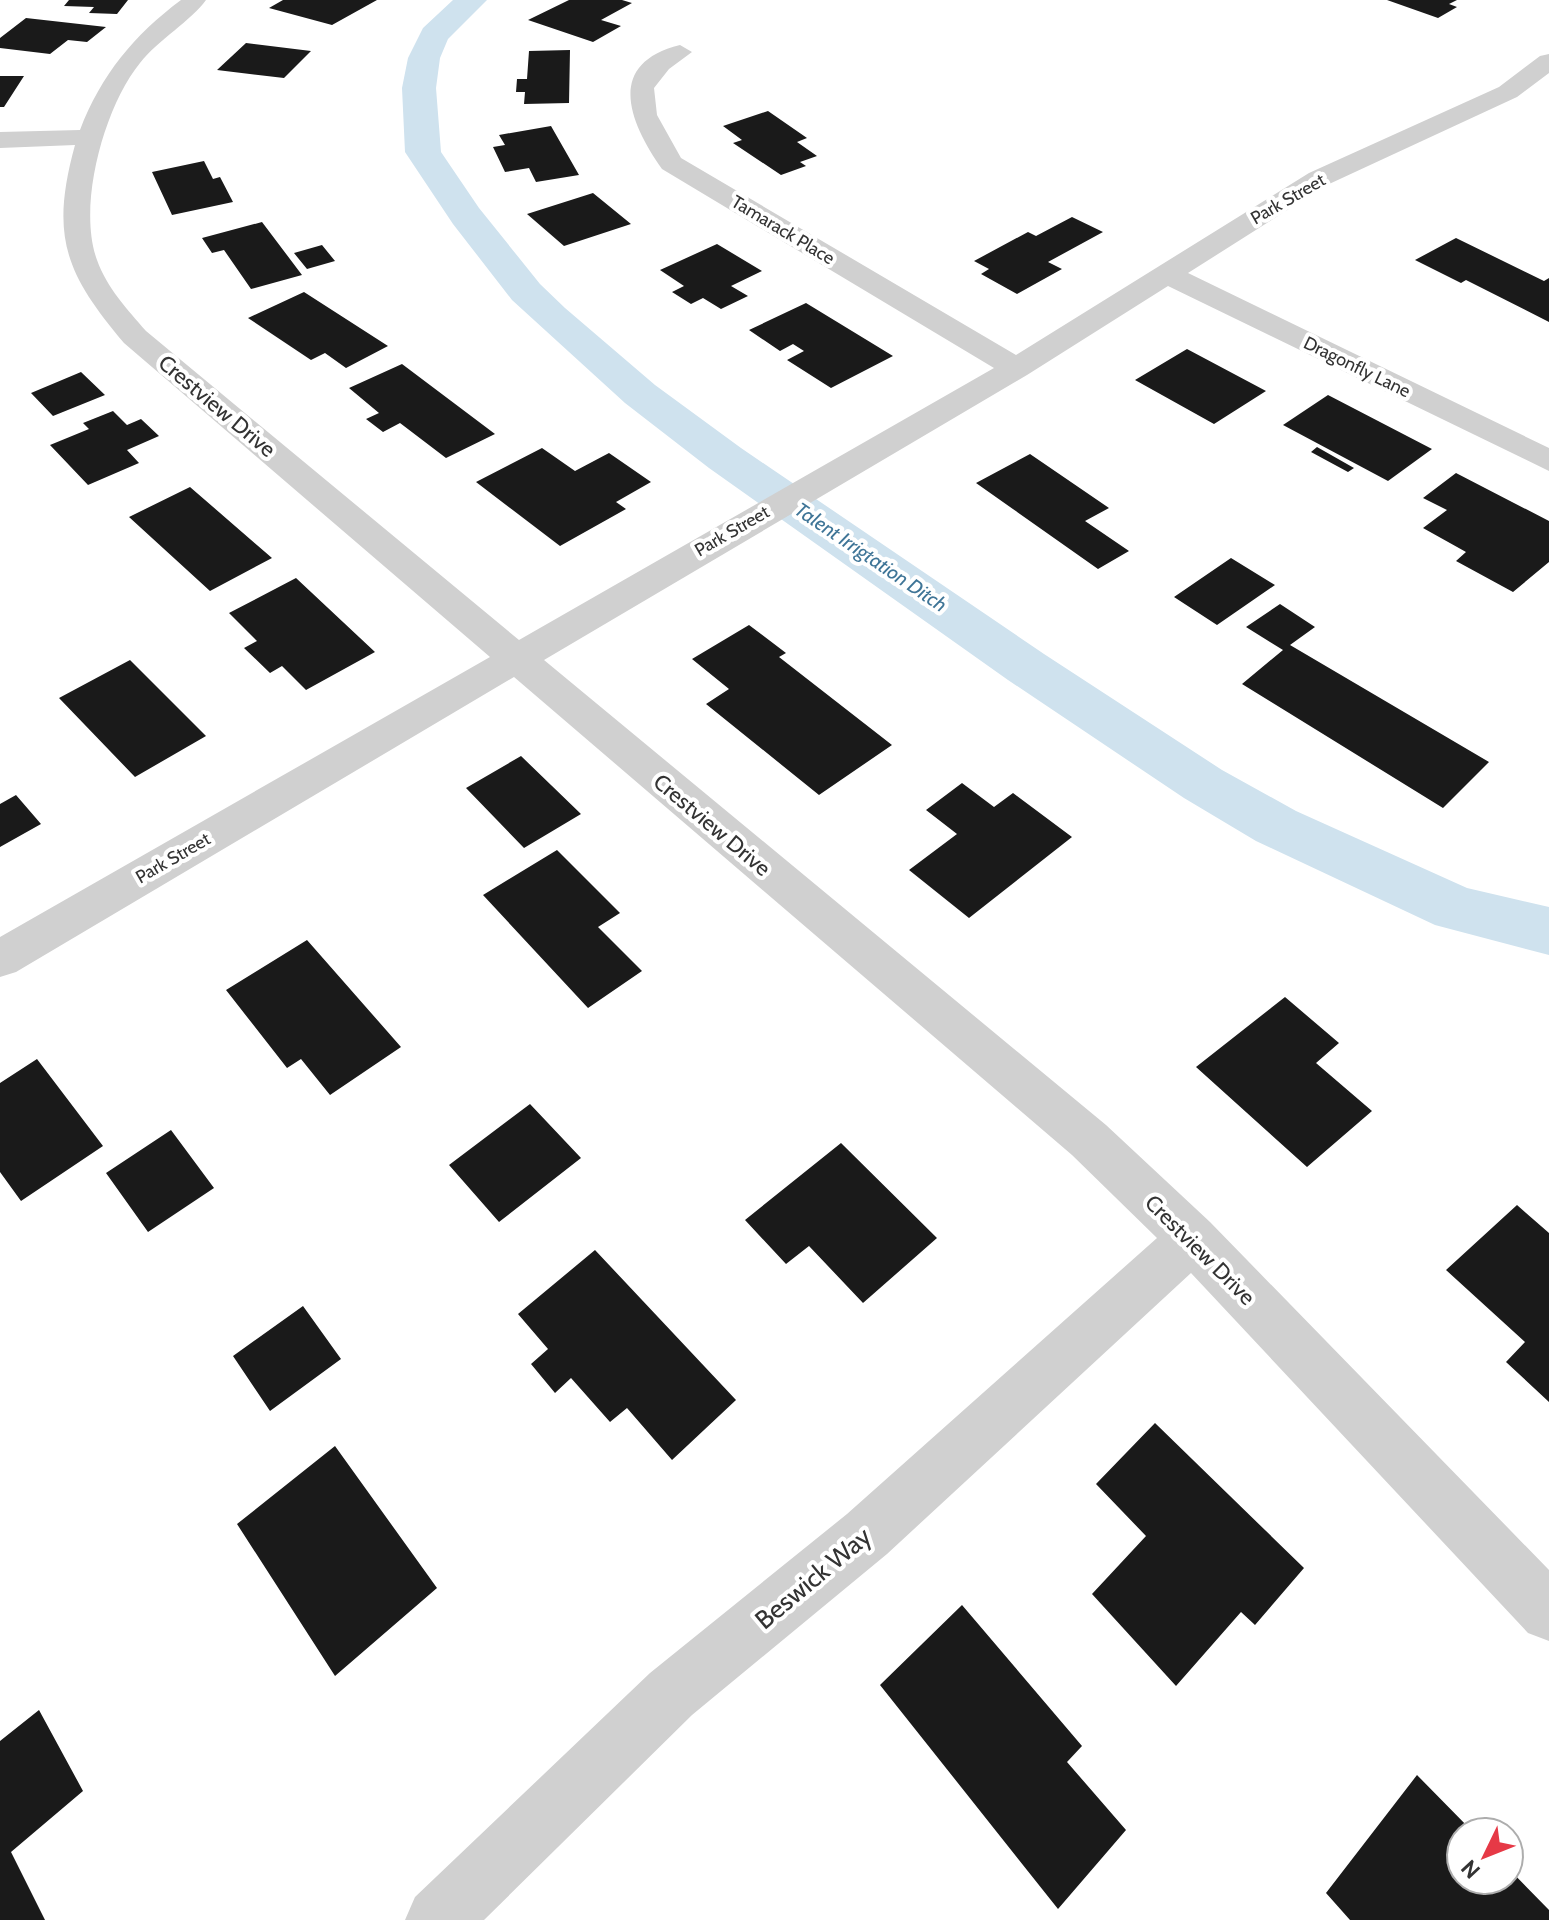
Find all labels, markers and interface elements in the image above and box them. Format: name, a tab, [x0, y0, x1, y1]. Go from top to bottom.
street label: Park Street	[1247, 169, 1329, 229]
street label: Tamarack Place	[727, 191, 839, 269]
street label: Dragonfly Lane	[1300, 332, 1414, 402]
street label: Crestview Drive	[153, 349, 281, 463]
water label: Talent Irrigtation Ditch	[790, 497, 952, 617]
street label: Park Street	[691, 501, 773, 561]
street label: Crestview Drive	[648, 768, 776, 882]
street label: Park Street	[132, 828, 214, 888]
street label: Crestview Drive	[1139, 1189, 1261, 1311]
street label: Beswick Way	[748, 1520, 878, 1636]
north arrow	[1445, 1816, 1525, 1896]
text: N	[1456, 1854, 1486, 1884]

